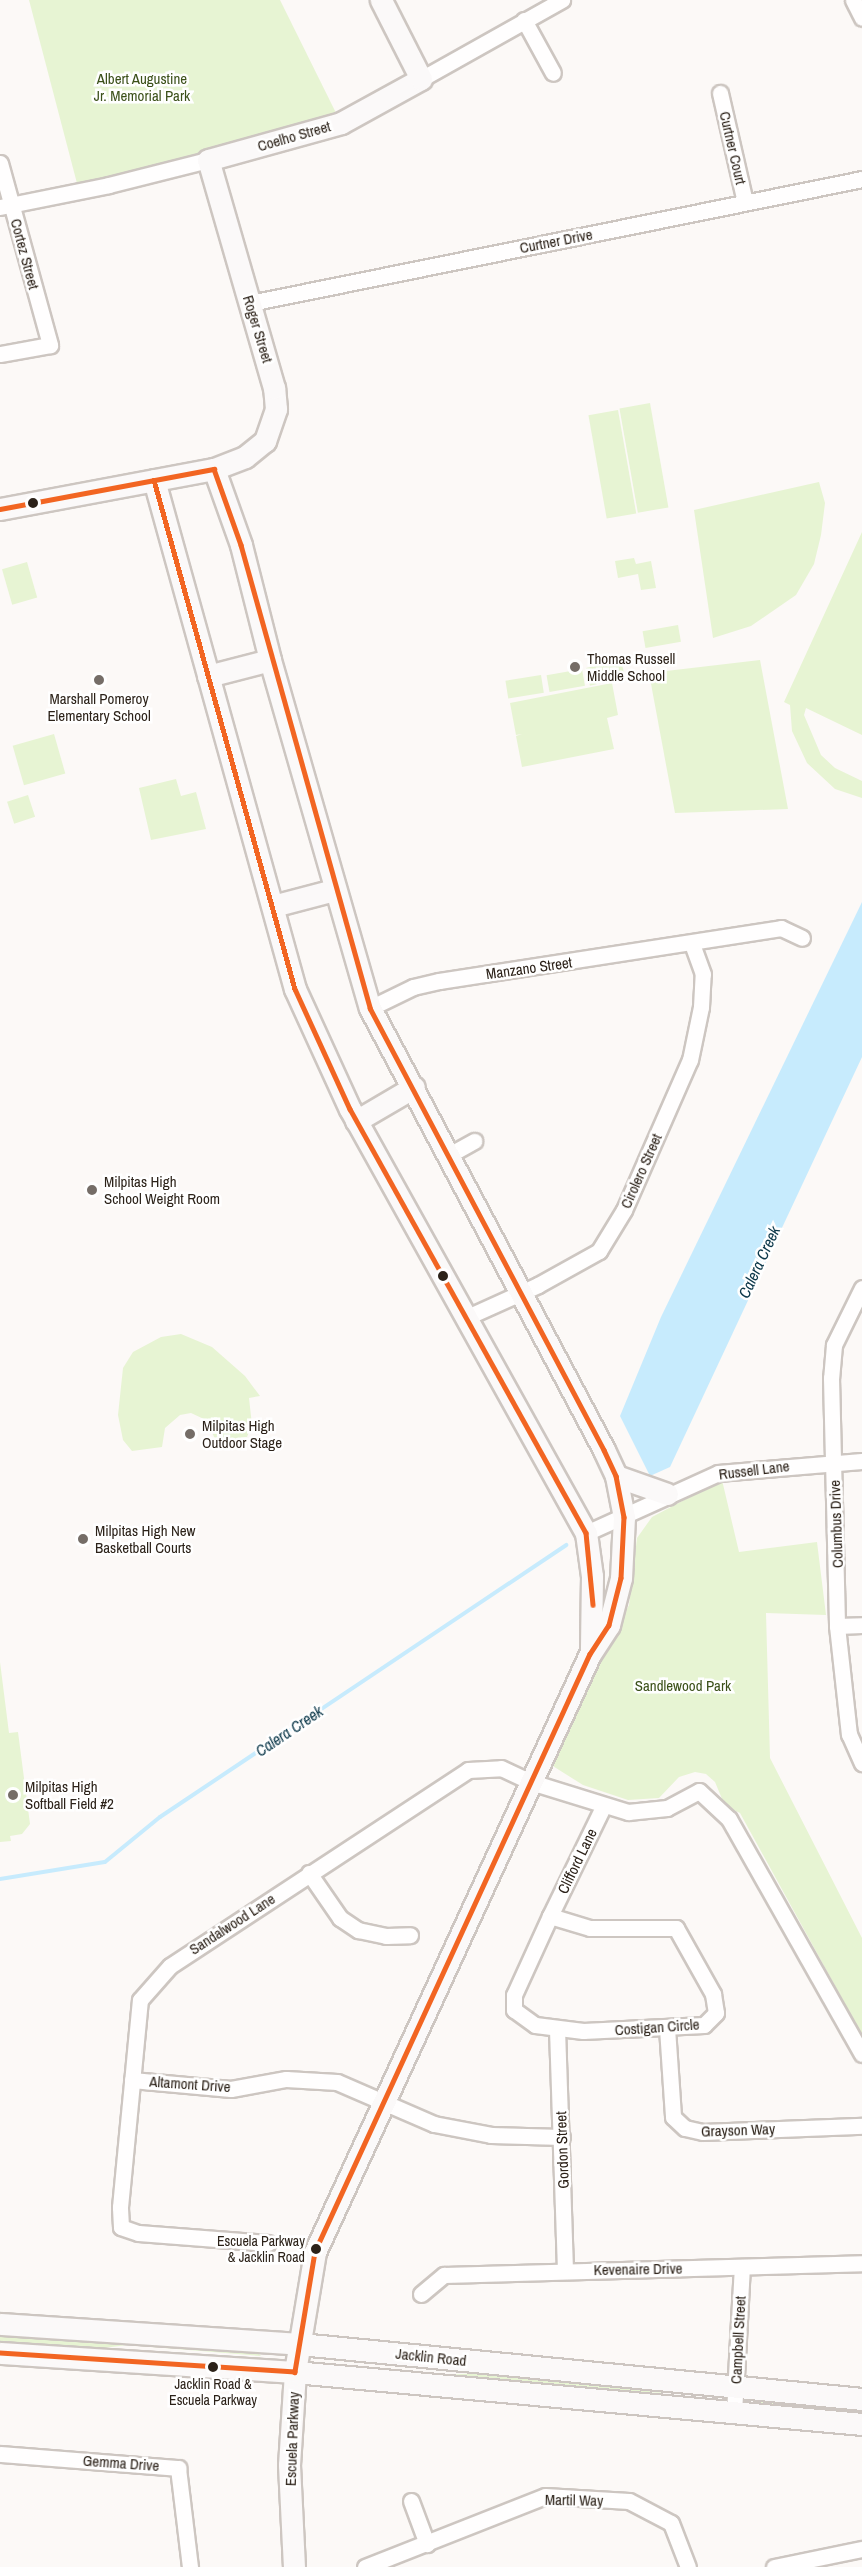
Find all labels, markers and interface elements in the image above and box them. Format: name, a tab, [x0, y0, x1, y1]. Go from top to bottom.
park label: Albert Augustine Jr. Memorial Park	[94, 69, 190, 104]
street label: Curtner Court	[716, 110, 750, 186]
street label: Coelho Street	[255, 117, 333, 155]
street label: Cortez Street	[7, 217, 43, 291]
street label: Curtner Drive	[518, 225, 594, 257]
street label: Roger Street	[239, 293, 277, 365]
unlabelled marker	[27, 497, 39, 509]
place label: Thomas Russell Middle School	[587, 649, 675, 684]
marker: Thomas Russell Middle School	[568, 660, 582, 674]
marker: Marshall Pomeroy Elementary School	[92, 673, 106, 687]
place label: Marshall Pomeroy Elementary School	[47, 689, 151, 724]
street label: Manzano Street	[485, 953, 573, 983]
street label: Cirolero Street	[617, 1131, 665, 1211]
place label: Milpitas High School Weight Room	[104, 1172, 220, 1207]
marker: Milpitas High School Weight Room	[85, 1183, 99, 1197]
water label: Calera Creek	[734, 1223, 784, 1301]
unlabelled marker	[437, 1270, 449, 1282]
place label: Milpitas High Outdoor Stage	[202, 1416, 282, 1451]
marker: Milpitas High Outdoor Stage	[183, 1427, 197, 1441]
street label: Russell Lane	[718, 1457, 790, 1483]
street label: Columbus Drive	[825, 1480, 847, 1568]
place label: Milpitas High New Basketball Courts	[95, 1521, 195, 1556]
marker: Milpitas High New Basketball Courts	[76, 1532, 90, 1546]
park label: Sandlewood Park	[635, 1677, 731, 1695]
water label: Calera Creek	[252, 1701, 326, 1761]
place label: Milpitas High Softball Field #2	[25, 1777, 114, 1812]
marker: Milpitas High Softball Field #2	[6, 1788, 20, 1802]
street label: Clifford Lane	[554, 1826, 600, 1896]
street label: Sandalwood Lane	[186, 1890, 278, 1958]
street label: Costigan Circle	[614, 2015, 700, 2039]
street label: Altamont Drive	[149, 2072, 231, 2096]
street label: Gordon Street	[552, 2111, 572, 2189]
street label: Grayson Way	[701, 2120, 775, 2140]
place label: Escuela Parkway & Jacklin Road	[217, 2233, 305, 2266]
marker: Escuela Parkway & Jacklin Road	[310, 2243, 322, 2255]
street label: Kevenaire Drive	[593, 2259, 683, 2279]
street label: Campbell Street	[727, 2295, 749, 2385]
street label: Jacklin Road	[395, 2344, 467, 2370]
marker: Jacklin Road & Escuela Parkway	[207, 2361, 219, 2373]
place label: Jacklin Road & Escuela Parkway	[169, 2376, 257, 2408]
street label: Escuela Parkway	[281, 2392, 303, 2486]
street label: Gemma Drive	[82, 2451, 160, 2475]
street label: Martil Way	[545, 2490, 603, 2510]

